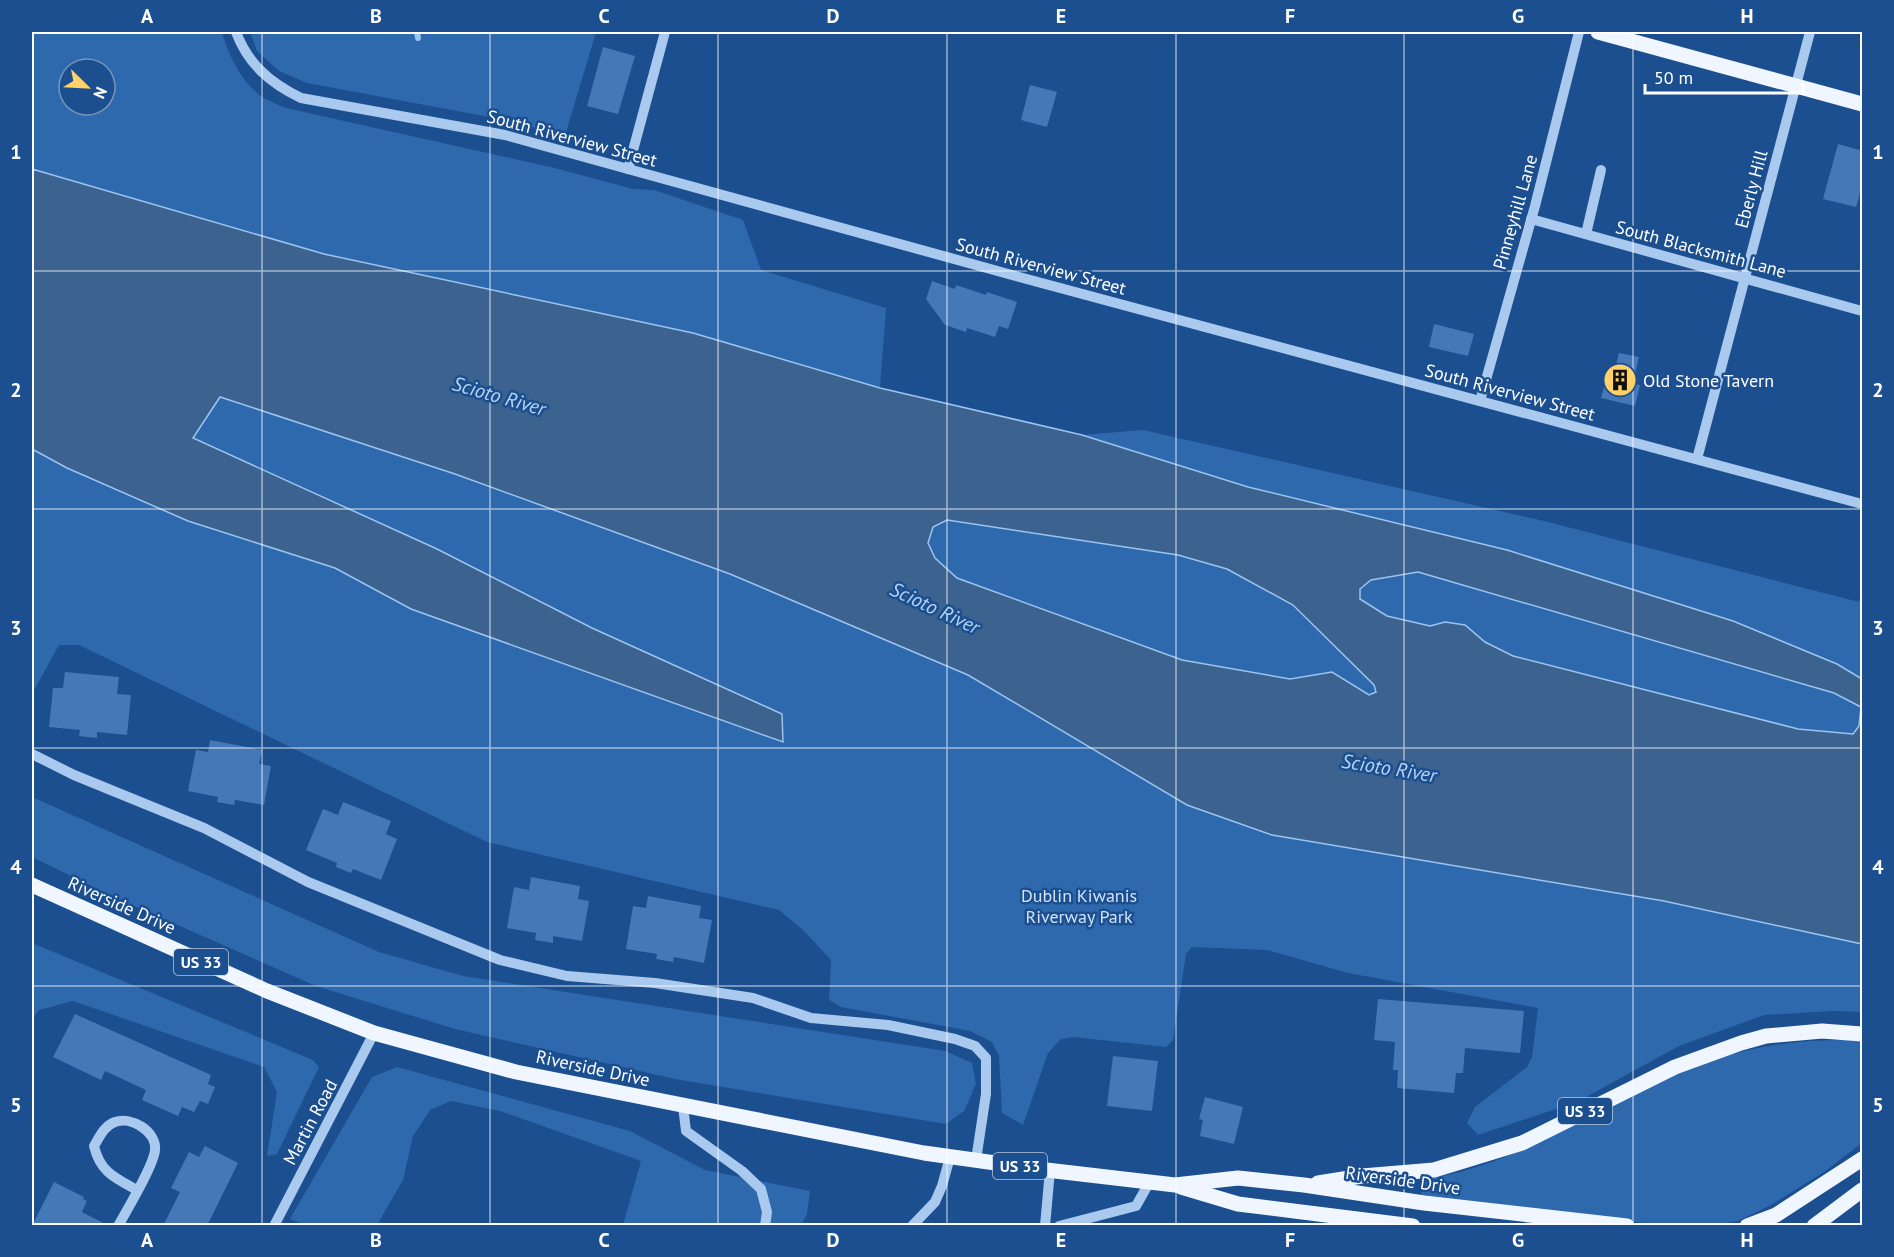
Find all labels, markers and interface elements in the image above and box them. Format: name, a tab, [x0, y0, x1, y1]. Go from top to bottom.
text: A	[141, 3, 154, 29]
text: B	[370, 3, 382, 29]
text: C	[598, 3, 610, 29]
text: D	[827, 3, 840, 29]
text: E	[1056, 3, 1066, 29]
text: F	[1285, 3, 1295, 29]
text: G	[1512, 3, 1524, 29]
text: H	[1740, 3, 1754, 29]
north arrow	[57, 57, 117, 117]
scale bar	[1645, 57, 1802, 95]
text: 50 m	[1654, 66, 1693, 89]
text: N	[89, 84, 112, 102]
street label: South Riverview Street	[485, 104, 659, 172]
text: 1	[10, 139, 22, 165]
text: 1	[1872, 139, 1884, 165]
street label: Eberly Hill	[1730, 147, 1773, 231]
street label: Pinneyhill Lane	[1488, 152, 1542, 272]
street label: South Blacksmith Lane	[1613, 215, 1789, 283]
street label: South Riverview Street	[954, 232, 1128, 300]
street label: South Riverview Street	[1423, 358, 1597, 426]
building icon: Old Stone Tavern	[1602, 362, 1638, 398]
place label: Old Stone Tavern	[1643, 369, 1774, 392]
water label: Scioto River	[449, 370, 550, 422]
text: 2	[10, 377, 22, 403]
text: 2	[1872, 377, 1884, 403]
water label: Scioto River	[886, 576, 985, 641]
text: 3	[10, 615, 22, 641]
text: 3	[1872, 615, 1884, 641]
water label: Scioto River	[1340, 748, 1440, 789]
text: 4	[10, 854, 22, 880]
text: 4	[1872, 854, 1884, 880]
street label: Riverside Drive	[64, 871, 180, 939]
park label: Dublin Kiwanis Riverway Park	[1021, 884, 1137, 928]
road number: US 33	[174, 949, 228, 975]
street label: Riverside Drive	[534, 1045, 652, 1091]
street label: Martin Road	[278, 1075, 342, 1169]
text: 5	[10, 1092, 22, 1118]
text: 5	[1872, 1092, 1884, 1118]
road number: US 33	[1558, 1098, 1612, 1124]
road number: US 33	[993, 1153, 1047, 1179]
street label: Riverside Drive	[1344, 1161, 1462, 1199]
text: A	[141, 1227, 154, 1253]
text: B	[370, 1227, 382, 1253]
text: C	[598, 1227, 610, 1253]
text: D	[827, 1227, 840, 1253]
text: E	[1056, 1227, 1066, 1253]
text: F	[1285, 1227, 1295, 1253]
text: G	[1512, 1227, 1524, 1253]
text: H	[1740, 1227, 1754, 1253]

